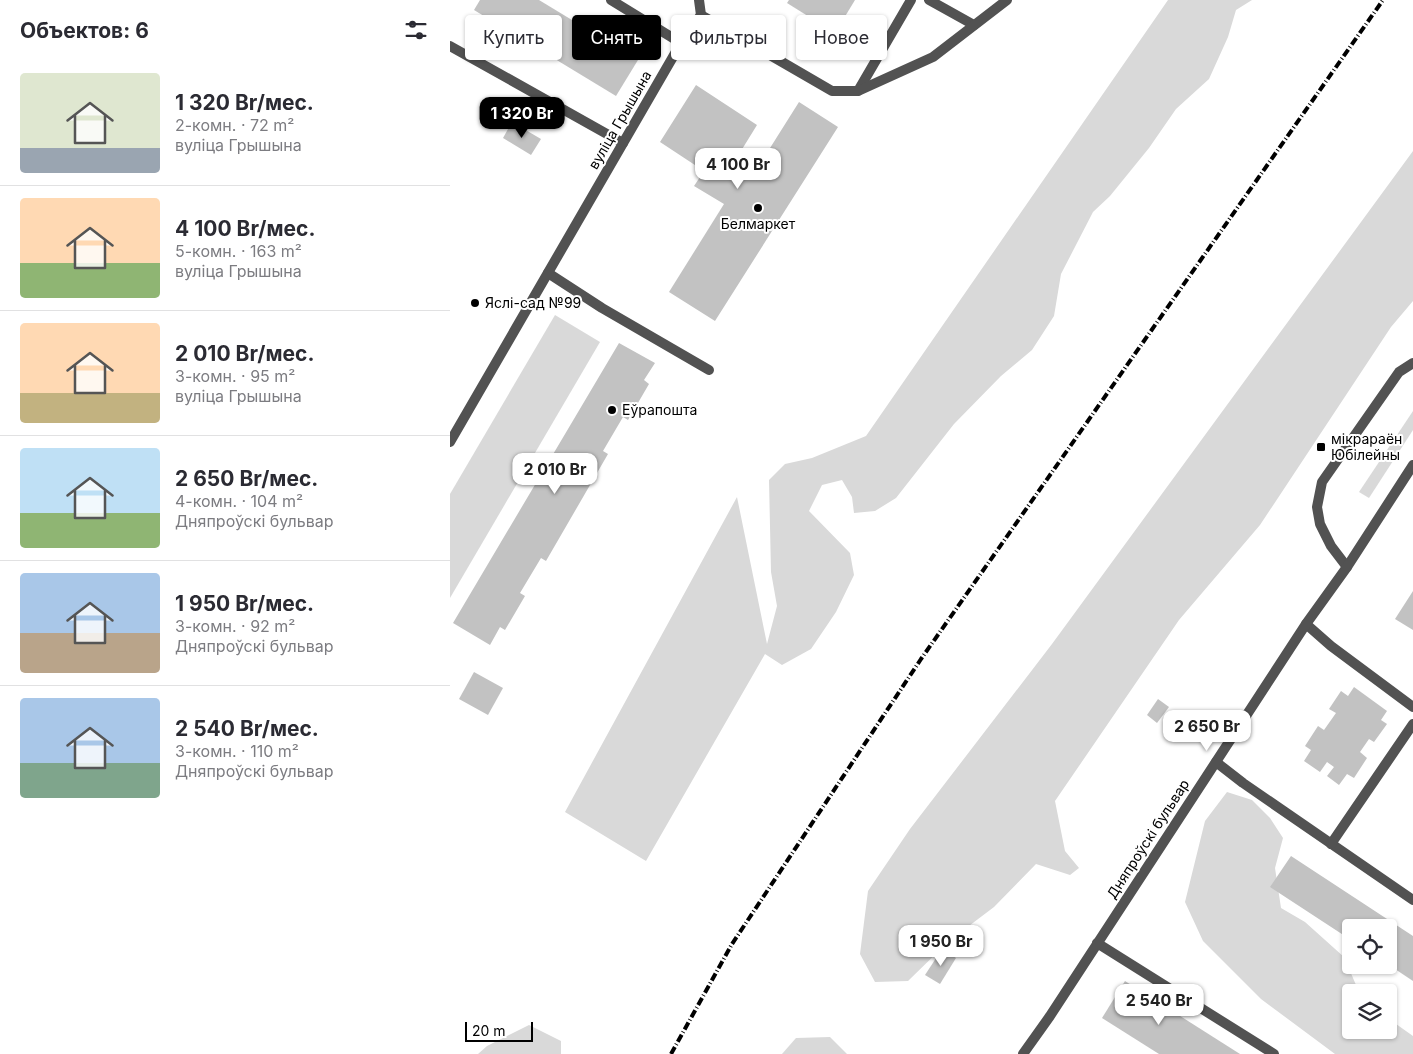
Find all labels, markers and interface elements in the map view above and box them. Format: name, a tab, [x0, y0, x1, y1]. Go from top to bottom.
chip: Купить	[465, 15, 562, 60]
chip: Снять	[572, 15, 661, 60]
chip: Фильтры	[671, 15, 786, 60]
chip: Новое	[796, 15, 887, 60]
icon: filters	[402, 16, 430, 44]
text: Объектов: 6	[20, 18, 149, 43]
street label: вуліца Грышына	[584, 67, 655, 172]
text: 1 320 Br/мес.	[175, 90, 314, 115]
icon: home	[60, 93, 120, 153]
pin: 1 320 Br	[470, 96, 574, 139]
text: 1 320 Br	[491, 103, 553, 123]
text: 2-комн. · 72 m²	[175, 115, 294, 135]
text: вуліца Грышына	[175, 135, 302, 155]
pin: 4 100 Br	[686, 148, 790, 190]
text: 4 100 Br	[706, 154, 770, 174]
marker: Белмаркет	[752, 202, 764, 214]
place label: Белмаркет	[721, 215, 796, 232]
text: 4 100 Br/мес.	[175, 216, 315, 241]
icon: home	[60, 218, 120, 278]
text: 5-комн. · 163 m²	[175, 241, 302, 261]
text: вуліца Грышына	[175, 261, 302, 281]
place label: Яслі-сад №99	[485, 294, 581, 311]
marker: Яслі-сад №99	[469, 297, 481, 309]
text: 2 010 Br/мес.	[175, 341, 314, 366]
icon: home	[60, 343, 120, 403]
text: 3-комн. · 95 m²	[175, 366, 295, 386]
text: вуліца Грышына	[175, 386, 302, 406]
place label: Еўрапошта	[622, 401, 697, 418]
marker: Еўрапошта	[606, 404, 618, 416]
place label: мікрараён Юбілейны	[1331, 430, 1402, 463]
marker: мікрараён Юбілейны	[1315, 441, 1327, 453]
pin: 2 010 Br	[503, 452, 607, 495]
text: 2 010 Br	[523, 459, 587, 479]
text: 2 650 Br/мес.	[175, 466, 318, 491]
icon: home	[60, 468, 120, 528]
text: 4-комн. · 104 m²	[175, 491, 303, 511]
text: Дняпроўскі бульвар	[175, 511, 334, 531]
text: 1 950 Br/мес.	[175, 591, 314, 616]
icon: home	[60, 593, 120, 653]
text: 3-комн. · 92 m²	[175, 616, 295, 636]
text: Дняпроўскі бульвар	[175, 636, 334, 656]
pin: 2 650 Br	[1155, 710, 1259, 752]
text: 2 540 Br/мес.	[175, 716, 319, 741]
text: 2 650 Br	[1174, 716, 1240, 736]
icon: home	[60, 718, 120, 778]
text: 3-комн. · 110 m²	[175, 741, 299, 761]
text: Дняпроўскі бульвар	[175, 761, 334, 781]
street label: Дняпроўскі бульвар	[1103, 776, 1192, 902]
map controls	[1342, 919, 1397, 1039]
button: locate	[1342, 919, 1397, 974]
pin: 1 950 Br	[889, 924, 993, 967]
text: 1 950 Br	[910, 931, 972, 951]
pin: 2 540 Br	[1107, 984, 1211, 1026]
button: layers	[1342, 984, 1397, 1039]
text: 2 540 Br	[1126, 990, 1192, 1010]
scale bar	[465, 1019, 532, 1042]
text: 20 m	[472, 1022, 506, 1039]

